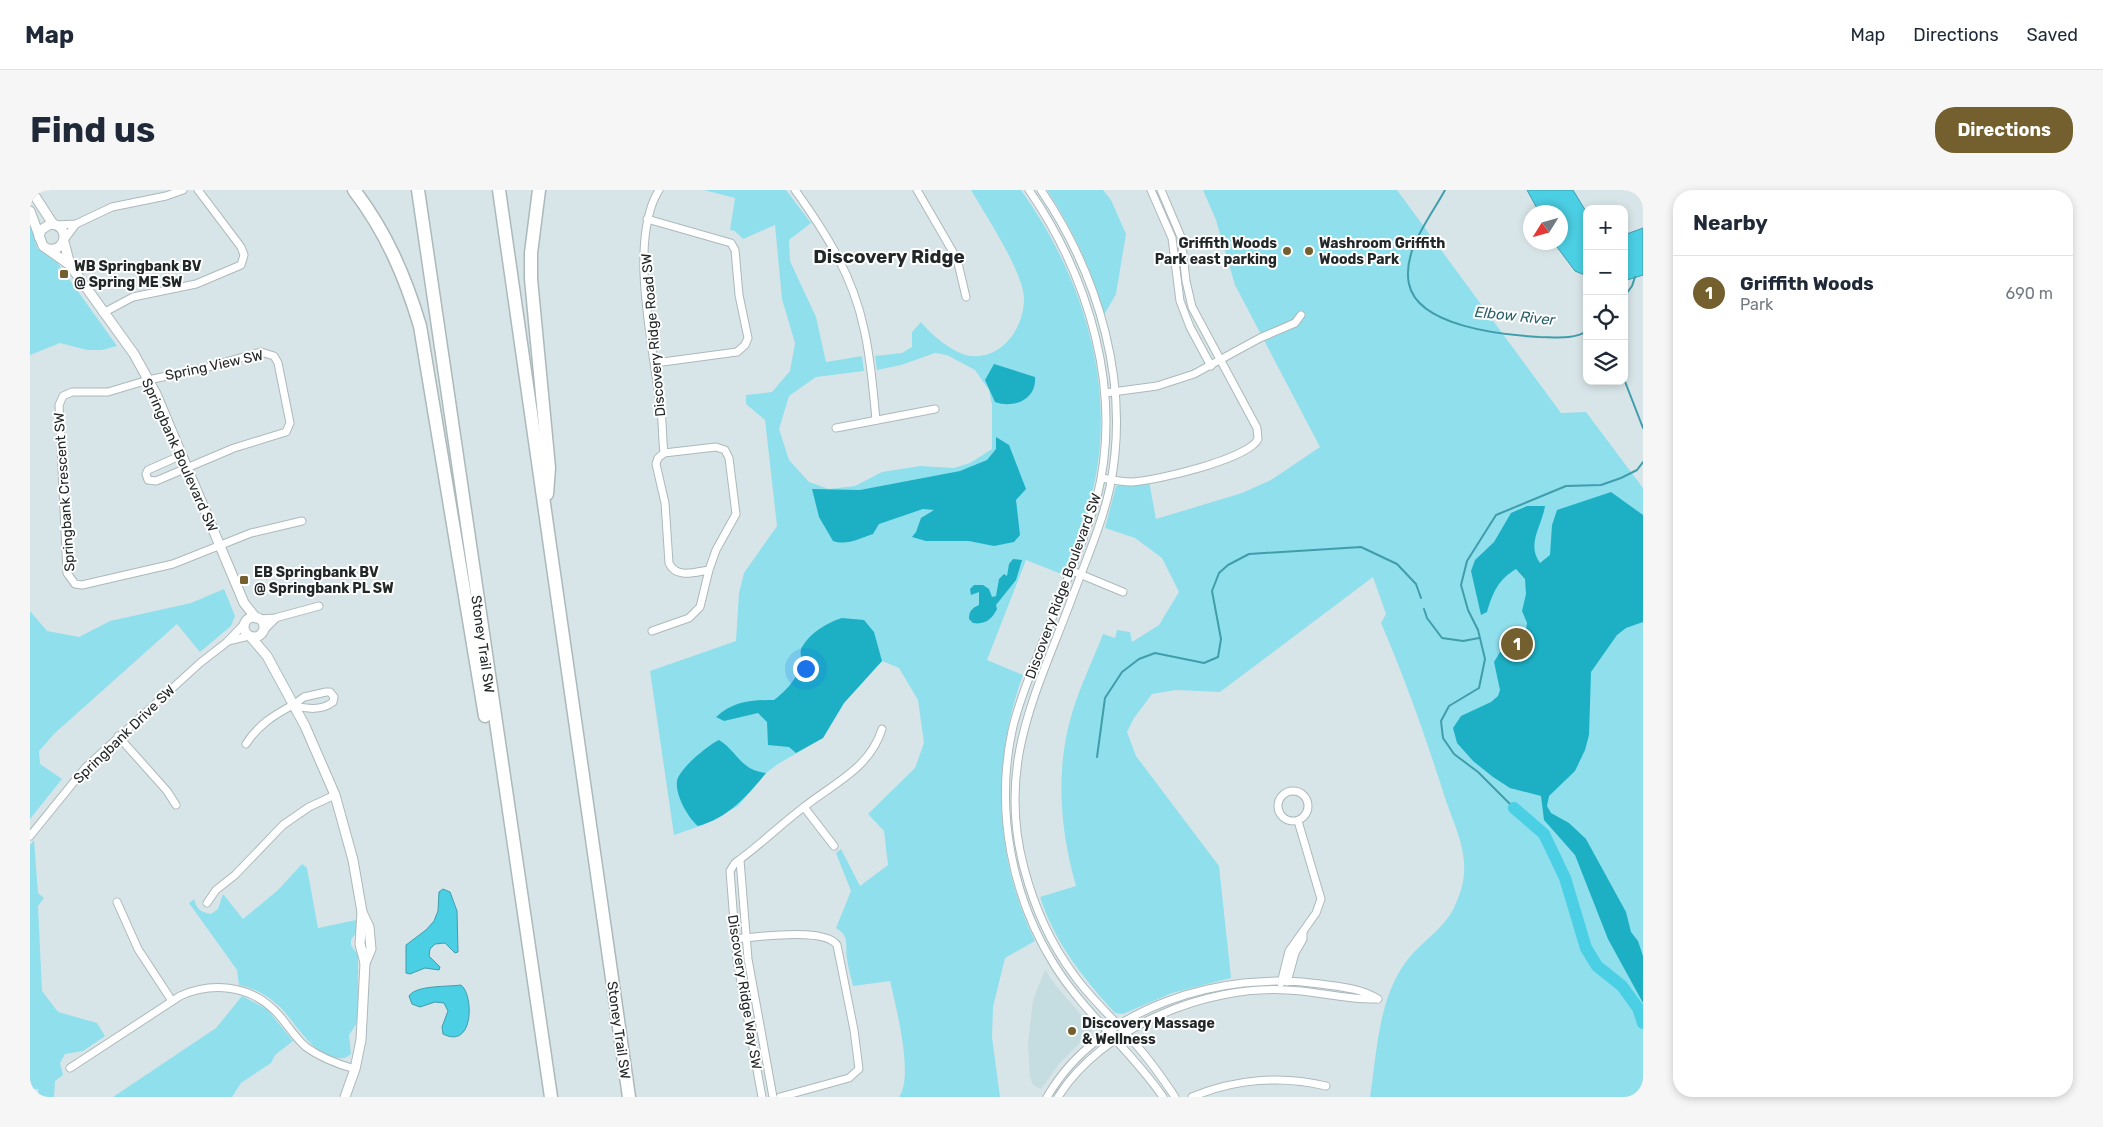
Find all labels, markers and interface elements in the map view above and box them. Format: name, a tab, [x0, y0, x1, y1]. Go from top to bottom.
text: Map	[25, 21, 74, 49]
text: Map	[1850, 24, 1885, 46]
text: Directions	[1913, 24, 1999, 46]
text: Saved	[2027, 24, 2078, 46]
button: Directions	[1935, 107, 2073, 153]
text: Find us	[30, 109, 155, 151]
north arrow	[1523, 205, 1568, 250]
map controls	[1583, 205, 1628, 385]
button: +	[1583, 205, 1628, 250]
text: Nearby	[1693, 210, 1768, 235]
place label: Griffith Woods Park east parking	[1155, 235, 1277, 268]
place label: Washroom Griffith Woods Park	[1319, 235, 1445, 268]
district label: Discovery Ridge	[813, 245, 965, 268]
marker: Griffith Woods Park east parking	[1281, 245, 1293, 257]
marker: Washroom Griffith Woods Park	[1303, 245, 1315, 257]
button: −	[1583, 250, 1628, 295]
street label: Discovery Ridge Road SW	[638, 253, 669, 417]
place label: WB Springbank BV @ Spring ME SW	[74, 258, 202, 291]
marker: WB Springbank BV @ Spring ME SW	[58, 268, 70, 280]
text: Griffith Woods	[1740, 272, 1874, 295]
text: 1	[1705, 284, 1713, 303]
text: 690 m	[2006, 284, 2053, 303]
button: locate	[1583, 295, 1628, 340]
text: Park	[1740, 295, 1773, 314]
water label: Elbow River	[1474, 303, 1558, 329]
button: layers	[1583, 340, 1628, 385]
street label: Spring View SW	[163, 347, 265, 384]
street label: Springbank Boulevard SW	[138, 376, 221, 535]
street label: Springbank Crescent SW	[50, 412, 79, 572]
street label: Discovery Ridge Boulevard SW	[1022, 491, 1105, 681]
place label: EB Springbank BV @ Springbank PL SW	[254, 564, 394, 597]
marker: EB Springbank BV @ Springbank PL SW	[238, 574, 250, 586]
street label: Stoney Trail SW	[467, 594, 498, 694]
pin: 1	[1501, 625, 1533, 663]
your location	[793, 656, 819, 682]
street label: Springbank Drive SW	[70, 682, 179, 787]
street label: Discovery Ridge Way SW	[724, 913, 765, 1071]
street label: Stoney Trail SW	[603, 980, 634, 1080]
place label: Discovery Massage & Wellness	[1082, 1015, 1215, 1048]
marker: Discovery Massage & Wellness	[1066, 1025, 1078, 1037]

